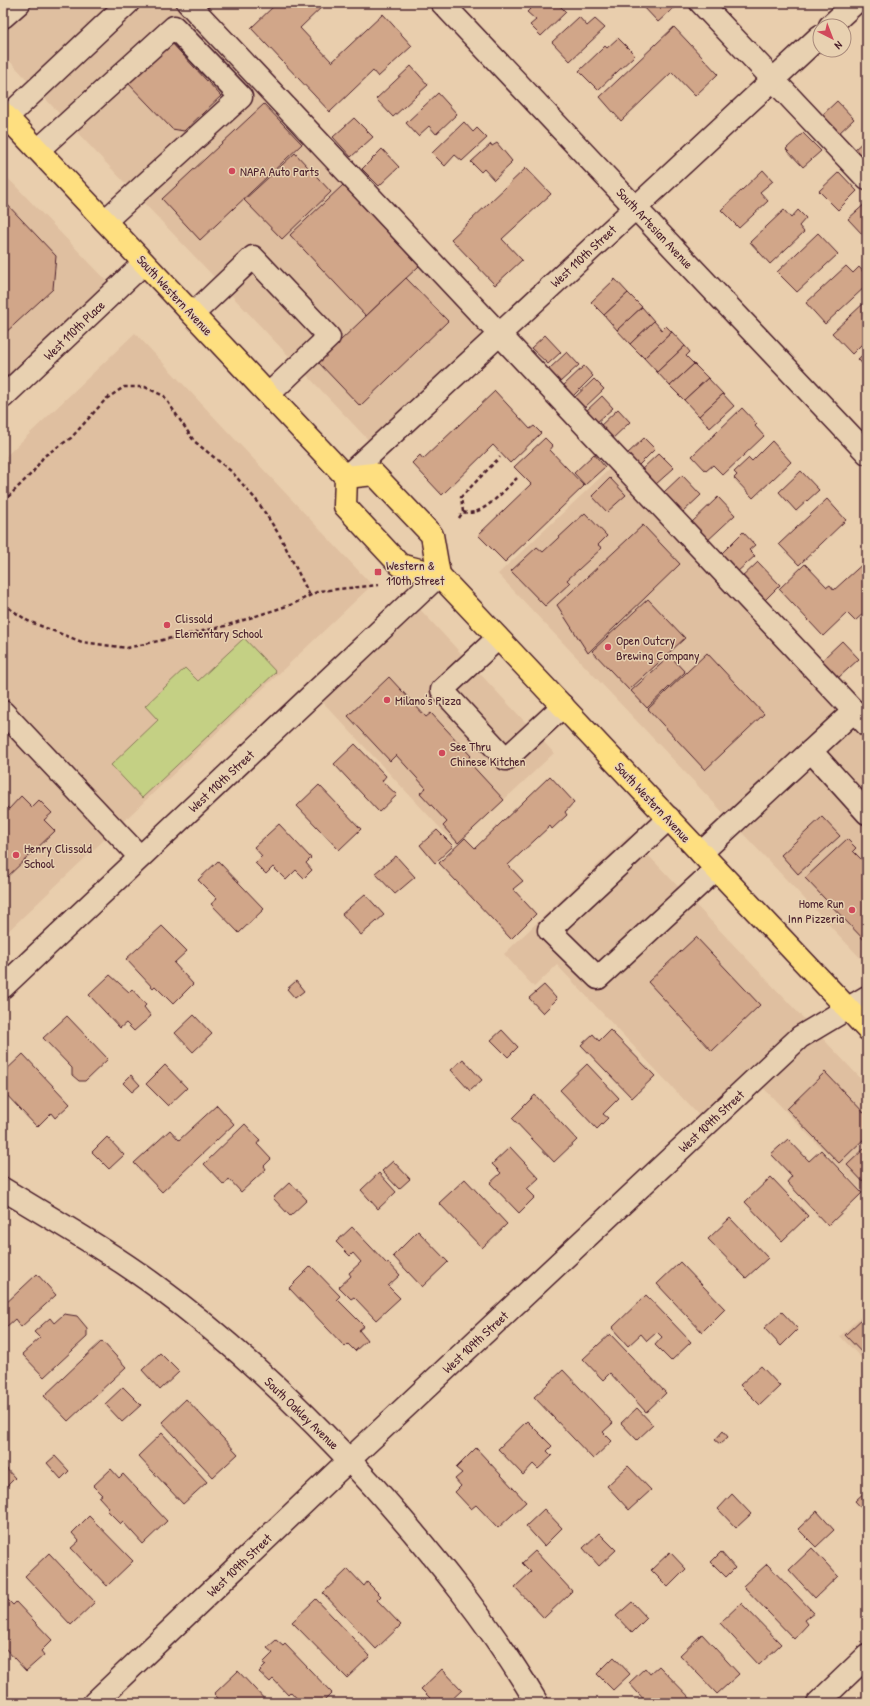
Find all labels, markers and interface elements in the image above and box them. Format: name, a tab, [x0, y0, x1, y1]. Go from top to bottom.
north arrow	[812, 18, 852, 58]
text: N	[832, 38, 846, 53]
place label: NAPA Auto Parts	[240, 162, 319, 180]
marker: NAPA Auto Parts	[227, 166, 237, 176]
street label: South Artesian Avenue	[613, 183, 697, 273]
street label: West 110th Street	[546, 220, 620, 291]
street label: South Western Avenue	[133, 251, 217, 339]
street label: West 110th Place	[39, 296, 109, 364]
place label: Western & 110th Street	[386, 556, 445, 589]
marker: Western & 110th Street	[373, 567, 383, 577]
place label: Clissold Elementary School	[175, 609, 263, 642]
marker: Clissold Elementary School	[162, 620, 172, 630]
place label: Open Outcry Brewing Company	[616, 631, 700, 664]
marker: Open Outcry Brewing Company	[603, 642, 613, 652]
place label: Milano's Pizza	[395, 691, 461, 709]
marker: Milano's Pizza	[382, 695, 392, 705]
place label: See Thru Chinese Kitchen	[450, 737, 526, 770]
street label: West 110th Street	[184, 745, 258, 816]
marker: See Thru Chinese Kitchen	[437, 748, 447, 758]
street label: South Western Avenue	[611, 758, 695, 846]
place label: Henry Clissold School	[24, 839, 92, 872]
marker: Henry Clissold School	[11, 850, 21, 860]
place label: Home Run Inn Pizzeria	[788, 894, 844, 927]
marker: Home Run Inn Pizzeria	[847, 905, 857, 915]
street label: West 109th Street	[674, 1085, 748, 1156]
street label: West 109th Street	[438, 1306, 512, 1377]
street label: South Oakley Avenue	[261, 1373, 343, 1453]
street label: West 109th Street	[202, 1529, 276, 1601]

